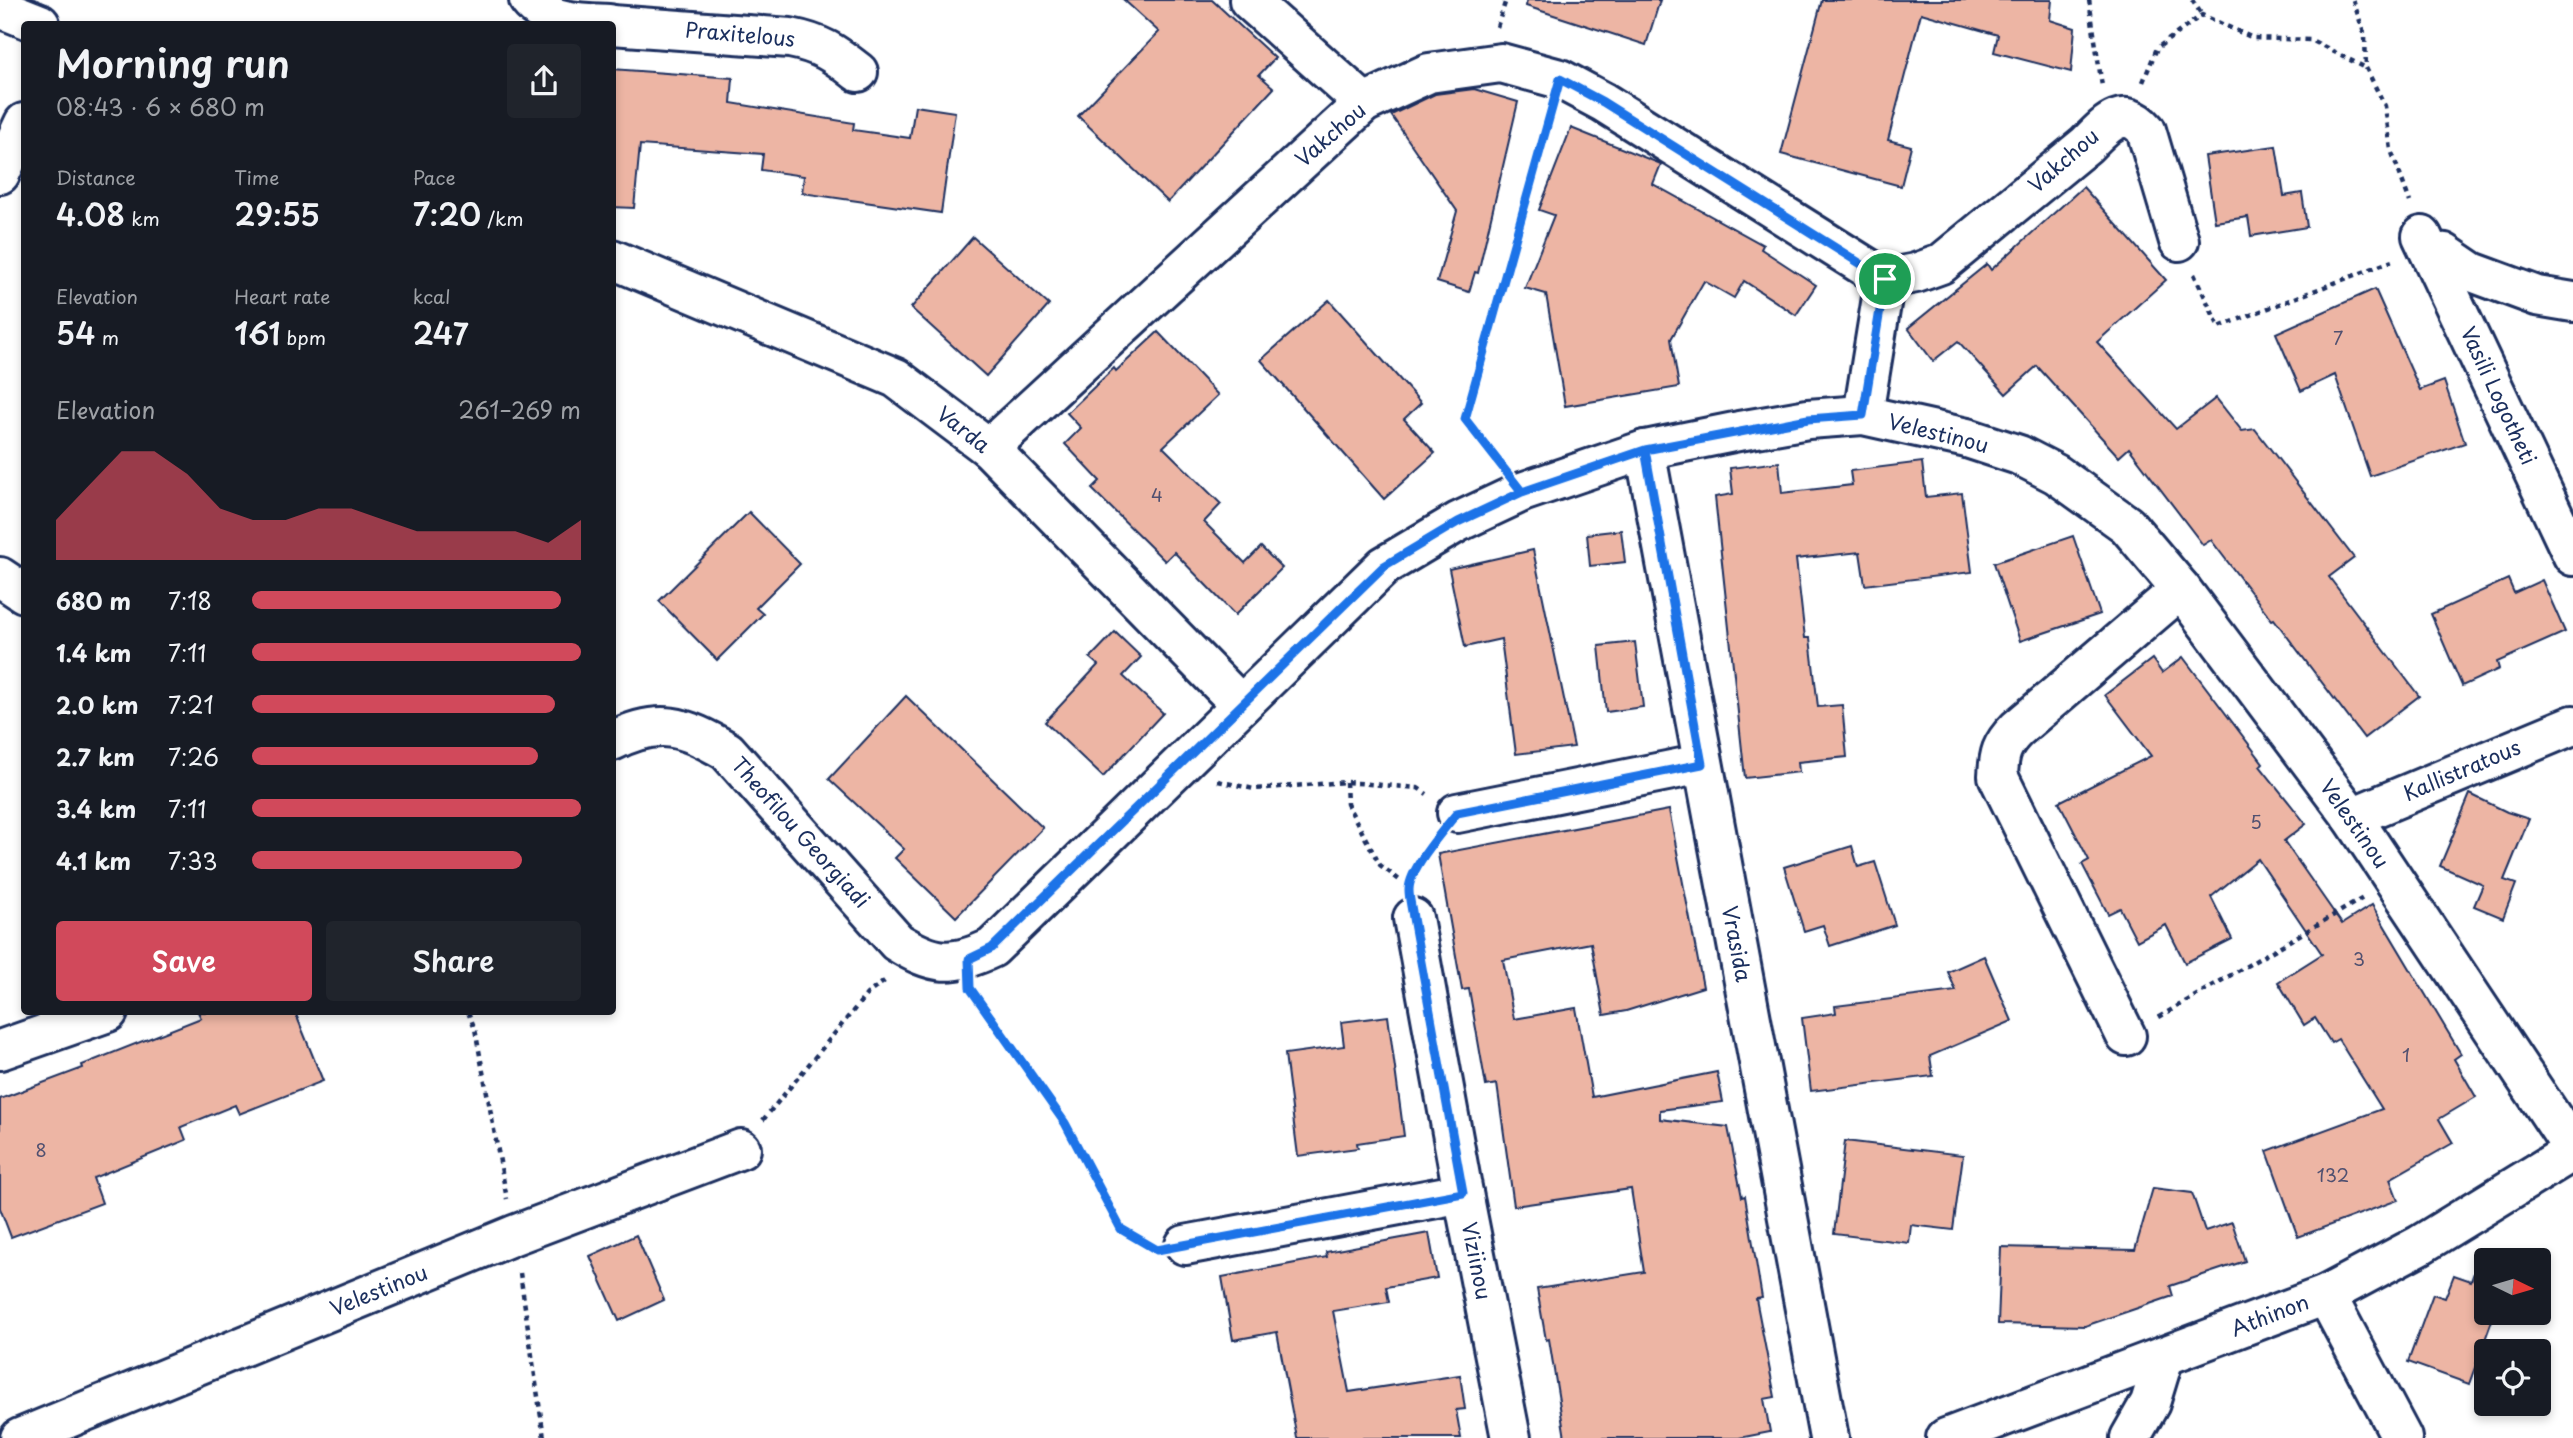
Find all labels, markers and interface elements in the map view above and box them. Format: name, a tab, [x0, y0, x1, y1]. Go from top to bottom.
street label: Praxitelous	[684, 12, 797, 54]
text: Morning run	[56, 34, 290, 91]
button: share	[507, 44, 581, 118]
text: 08:43 · 6 × 680 m	[56, 89, 265, 124]
street label: Vakchou	[1287, 94, 1372, 173]
street label: Vakchou	[2020, 120, 2105, 199]
text: Distance	[56, 163, 136, 191]
text: Time	[234, 163, 279, 191]
text: Pace	[413, 163, 456, 191]
text: 4.08	[56, 191, 125, 236]
text: 29:55	[234, 191, 320, 236]
text: 7:20	[413, 191, 481, 236]
text: km	[125, 204, 160, 232]
text: /km	[481, 204, 524, 232]
pin	[1855, 249, 1915, 309]
icon: arrive	[1866, 260, 1904, 298]
text: Elevation	[56, 282, 138, 310]
text: Heart rate	[234, 282, 330, 310]
text: kcal	[413, 282, 451, 310]
text: 54	[56, 310, 95, 355]
text: 161	[234, 310, 280, 355]
text: 247	[413, 310, 469, 355]
street label: Vasili Logotheti	[2454, 321, 2546, 470]
text: m	[95, 323, 119, 351]
text: bpm	[280, 323, 326, 351]
house number: 7	[2333, 324, 2343, 351]
text: Elevation	[56, 392, 155, 427]
text: 261–269 m	[458, 392, 581, 427]
street label: Varda	[931, 397, 999, 460]
street label: Velestinou	[1885, 404, 1992, 460]
house number: 4	[1151, 481, 1163, 508]
text: 680 m	[56, 583, 131, 618]
text: 7:18	[168, 583, 212, 618]
text: 1.4 km	[56, 635, 131, 670]
text: 7:11	[168, 635, 207, 670]
text: 2.0 km	[56, 687, 138, 722]
text: 7:21	[168, 687, 214, 722]
street label: Kallistratous	[2397, 730, 2525, 808]
text: 2.7 km	[56, 739, 135, 774]
text: 7:26	[168, 739, 219, 774]
street label: Theofilou Georgiadi	[725, 749, 878, 914]
street label: Velestinou	[2313, 772, 2398, 874]
text: 3.4 km	[56, 791, 136, 826]
text: 7:11	[168, 791, 207, 826]
house number: 5	[2250, 808, 2262, 835]
text: 4.1 km	[56, 843, 131, 878]
text: 7:33	[168, 843, 218, 878]
street label: Vrasida	[1715, 903, 1761, 985]
button: Save	[56, 921, 312, 1001]
button: Share	[326, 921, 581, 1001]
house number: 3	[2353, 945, 2365, 972]
house number: 1	[2402, 1041, 2410, 1068]
house number: 8	[35, 1136, 47, 1163]
house number: 132	[2317, 1161, 2349, 1188]
street label: Viziinou	[1455, 1219, 1501, 1302]
north arrow	[2474, 1248, 2552, 1325]
map controls	[2474, 1248, 2551, 1416]
street label: Velestinou	[325, 1255, 432, 1323]
street label: Athinon	[2226, 1285, 2313, 1344]
button: locate	[2474, 1339, 2551, 1416]

